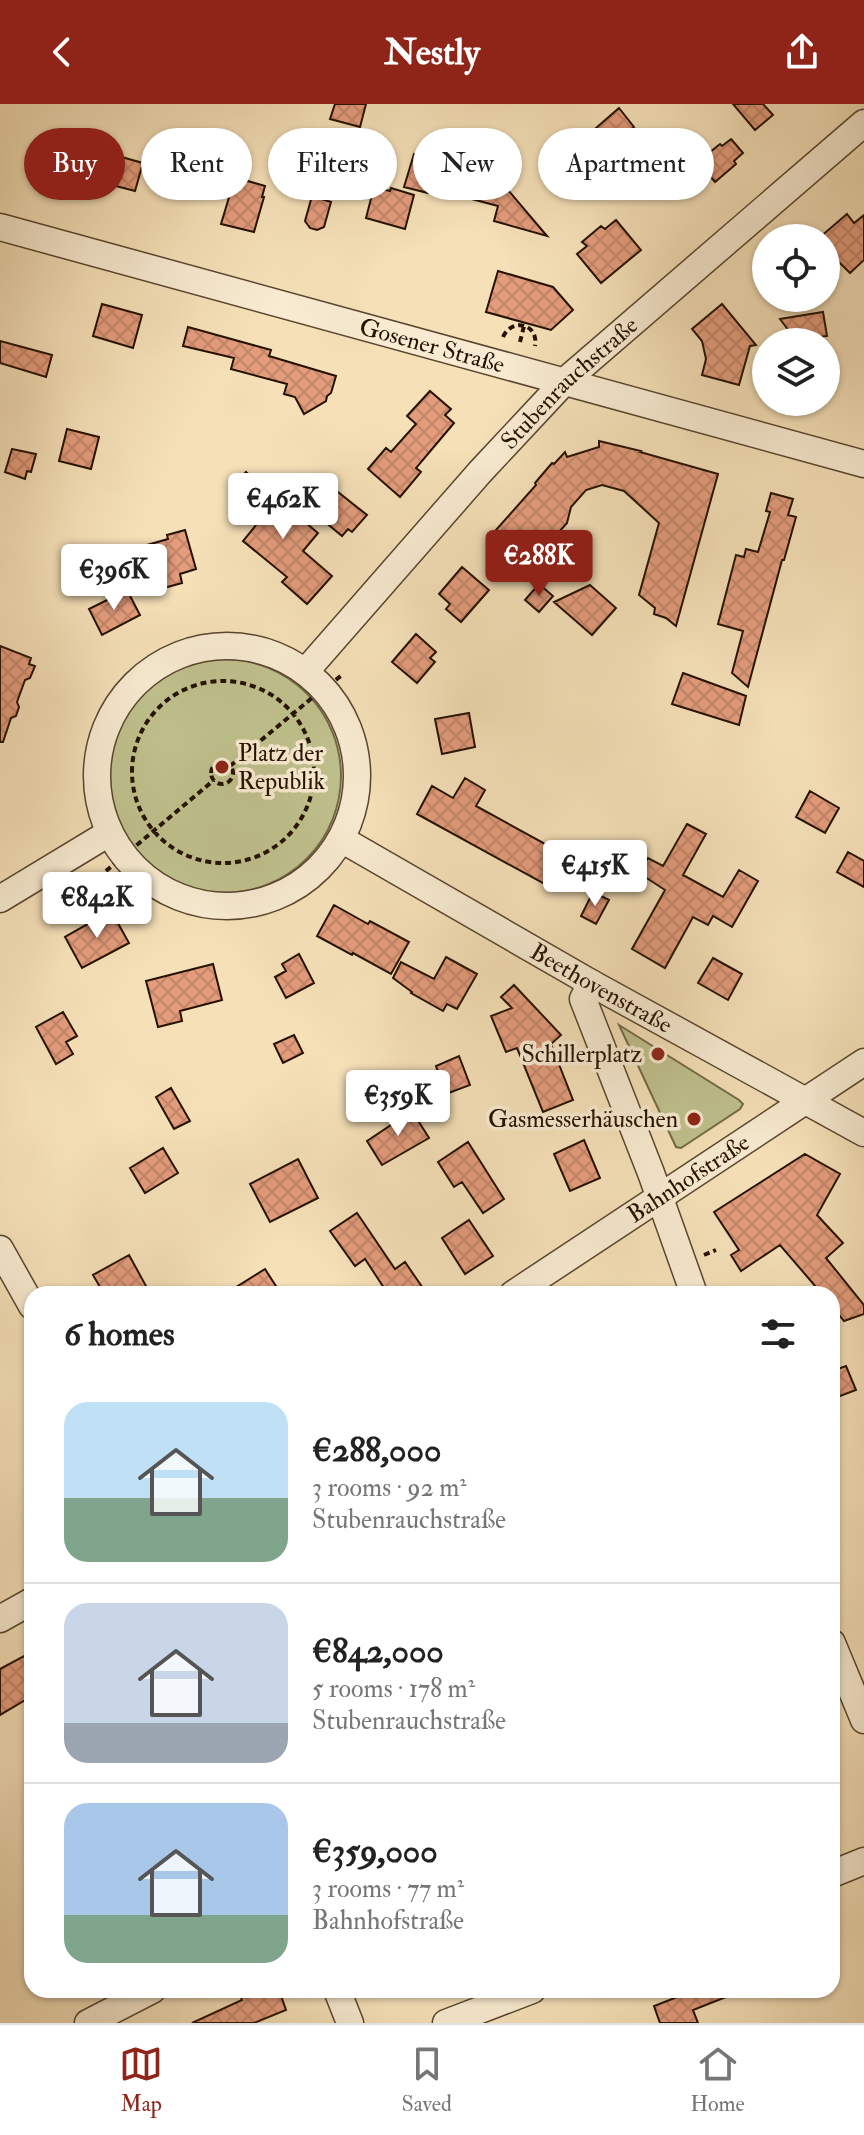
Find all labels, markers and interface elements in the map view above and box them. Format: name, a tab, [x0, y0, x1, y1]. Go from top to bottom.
icon: back	[40, 30, 84, 74]
text: Nestly	[384, 30, 480, 75]
icon: share	[780, 30, 824, 74]
chip: Buy	[24, 128, 125, 200]
chip: Rent	[141, 128, 252, 200]
chip: Filters	[268, 128, 397, 200]
chip: New	[413, 128, 522, 200]
chip: Apartment	[538, 128, 714, 200]
map controls	[752, 224, 840, 416]
button: locate	[752, 224, 840, 312]
street label: Stubenrauchstraße	[494, 310, 645, 456]
street label: Gosener Straße	[356, 311, 508, 381]
button: layers	[752, 328, 840, 416]
pin: €462K	[227, 473, 339, 541]
text: €462K	[246, 483, 320, 515]
pin: €288K	[483, 530, 595, 598]
text: €288K	[504, 540, 574, 572]
pin: €396K	[58, 544, 170, 612]
text: €396K	[79, 554, 149, 586]
place label: Platz der Republik	[238, 738, 326, 797]
marker: Platz der Republik	[213, 758, 231, 776]
pin: €415K	[539, 840, 651, 908]
text: €415K	[561, 850, 629, 882]
pin: €842K	[41, 872, 153, 940]
text: €842K	[61, 882, 133, 914]
street label: Beethovenstraße	[525, 936, 677, 1041]
place label: Schillerplatz	[521, 1039, 642, 1070]
marker: Schillerplatz	[649, 1045, 667, 1063]
pin: €359K	[342, 1070, 454, 1138]
text: €359K	[364, 1080, 432, 1112]
place label: Gasmesserhäuschen	[488, 1104, 678, 1135]
marker: Gasmesserhäuschen	[685, 1110, 703, 1128]
street label: Bahnhofstraße	[621, 1127, 756, 1230]
icon: filters	[756, 1312, 800, 1356]
text: 6 homes	[64, 1313, 175, 1356]
text: €288,000	[312, 1429, 441, 1472]
icon: home	[128, 1434, 224, 1530]
text: 3 rooms · 92 m²	[312, 1472, 467, 1504]
text: Stubenrauchstraße	[312, 1504, 506, 1536]
text: €842,000	[312, 1630, 444, 1673]
icon: home	[128, 1635, 224, 1731]
text: 5 rooms · 178 m²	[312, 1673, 475, 1705]
text: Stubenrauchstraße	[312, 1705, 506, 1737]
text: €359,000	[312, 1830, 438, 1873]
icon: home	[128, 1835, 224, 1931]
text: 3 rooms · 77 m²	[312, 1873, 464, 1905]
text: Bahnhofstraße	[312, 1905, 464, 1937]
tab: Map	[119, 2042, 163, 2118]
tab: Saved	[402, 2042, 452, 2118]
tab: Home	[690, 2042, 745, 2118]

